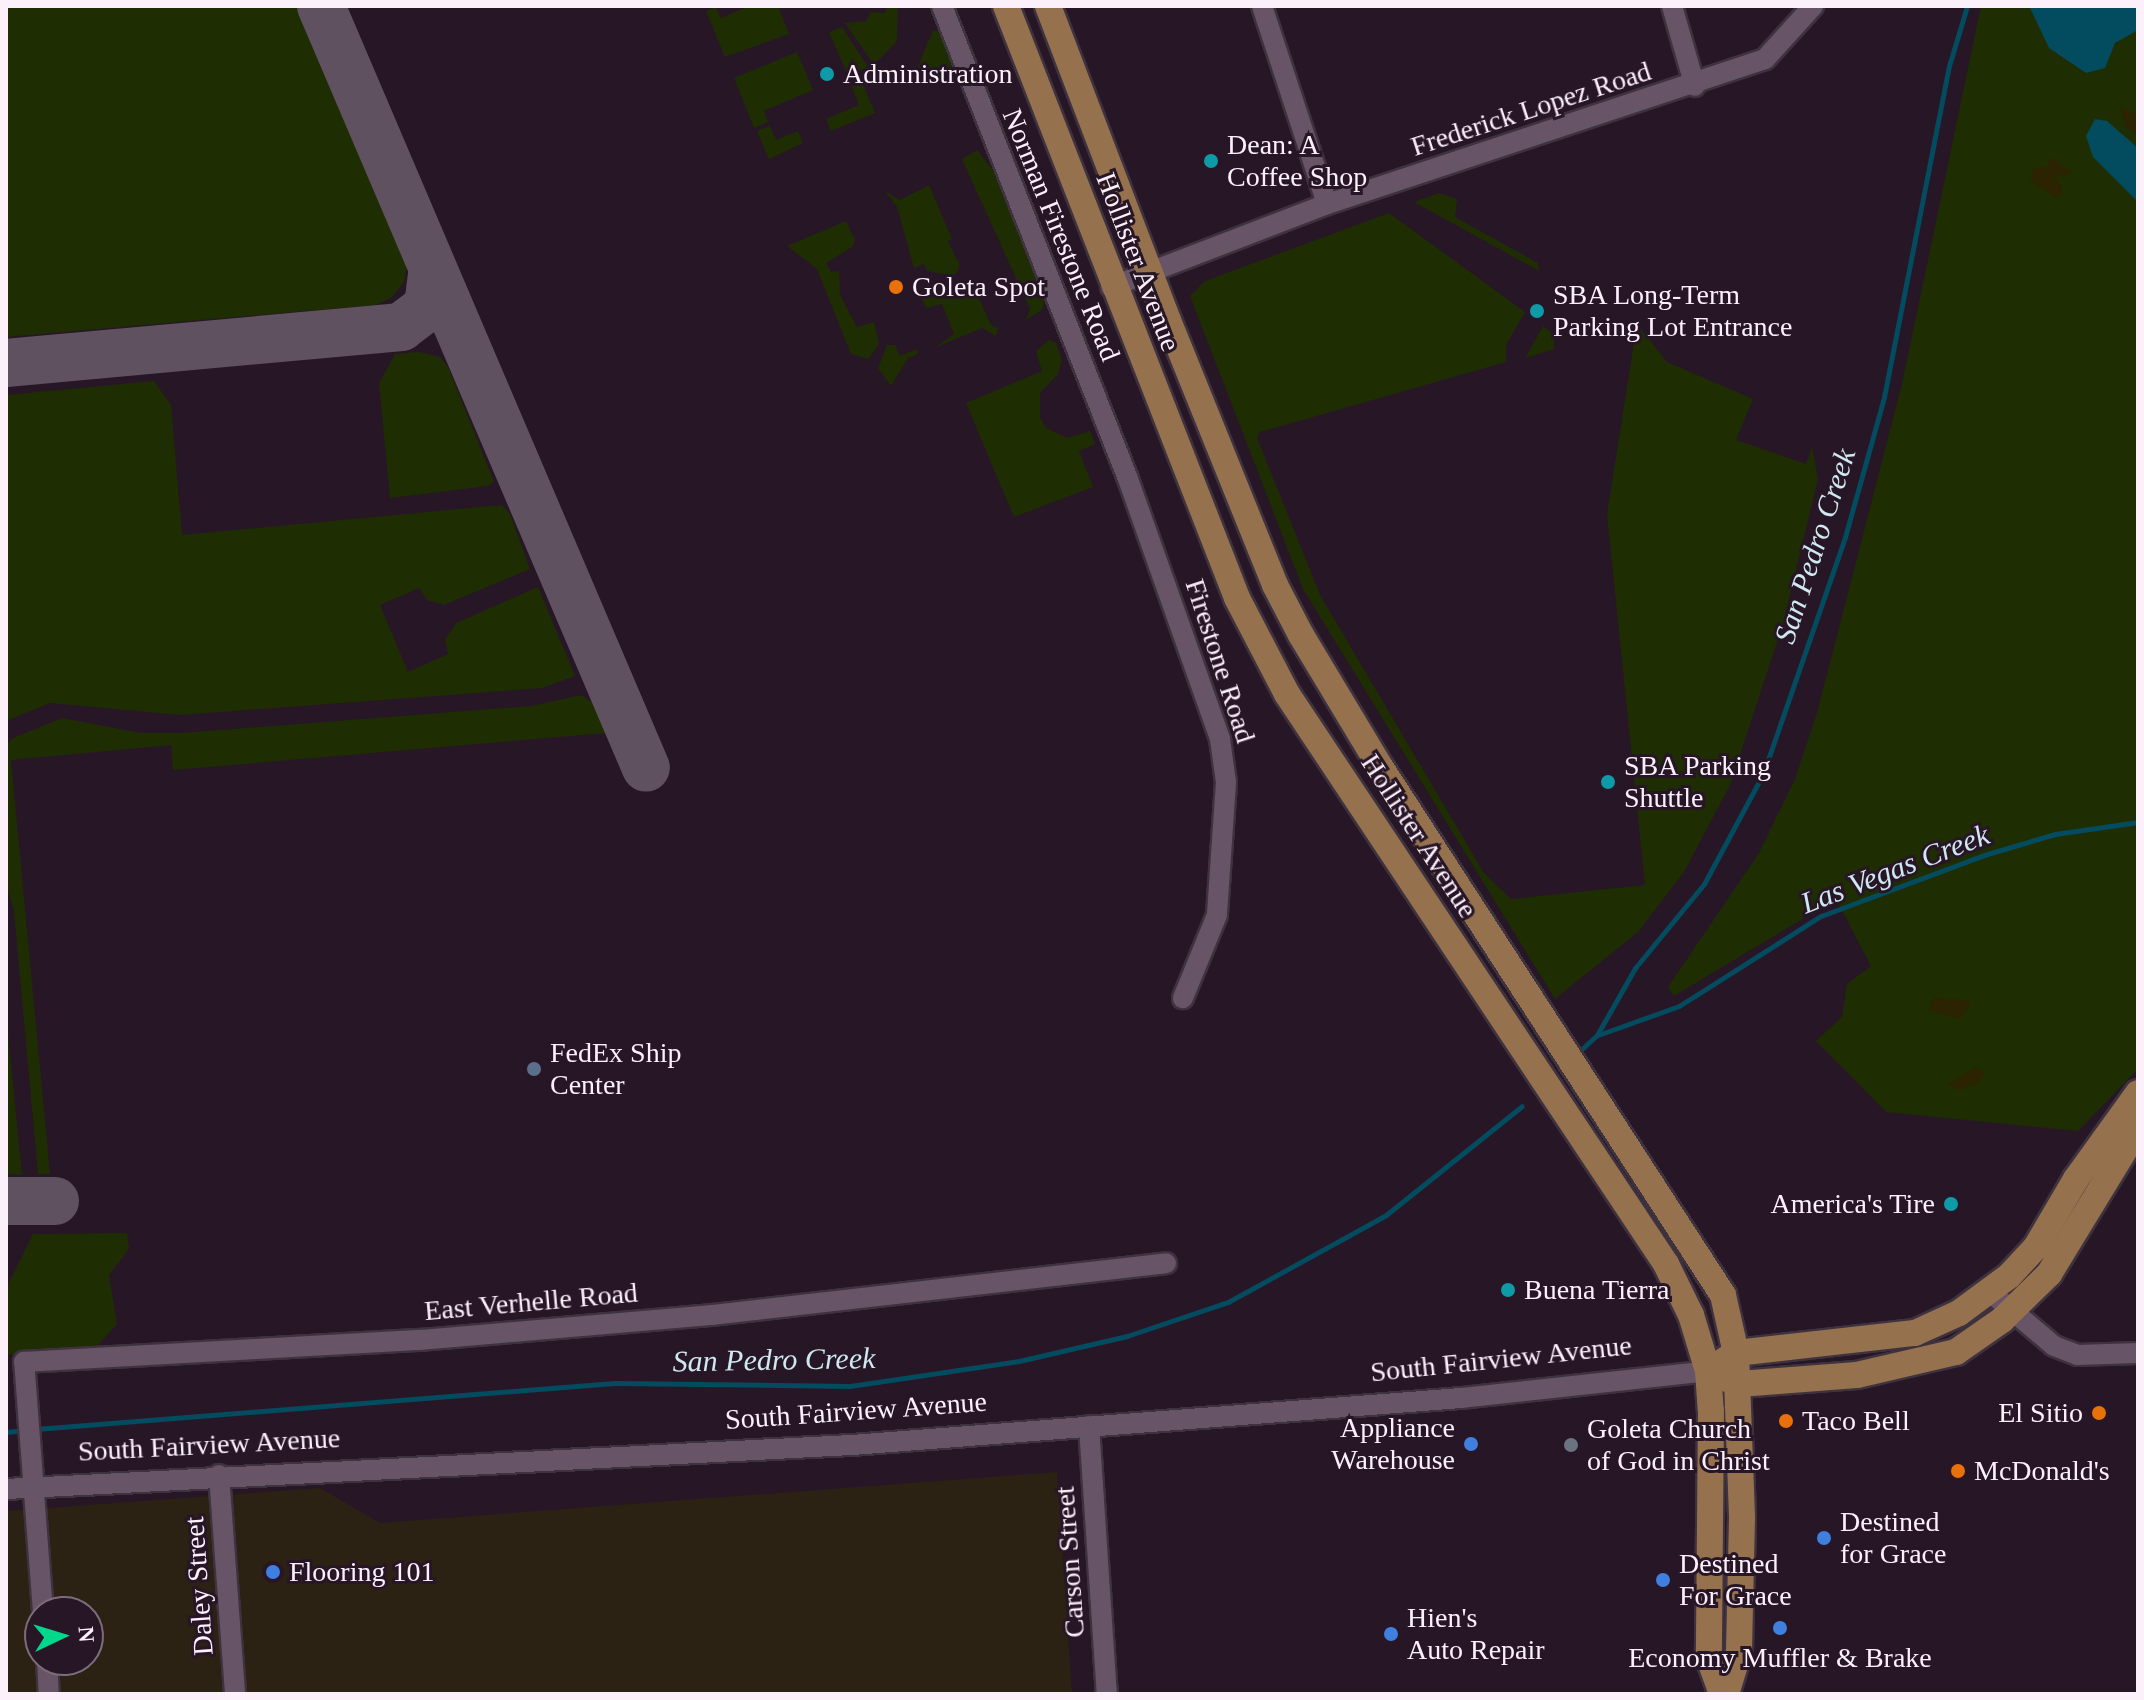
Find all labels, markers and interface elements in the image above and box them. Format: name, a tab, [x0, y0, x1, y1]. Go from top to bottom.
street label: Frederick Lopez Road	[1407, 54, 1655, 164]
place label: Administration	[843, 57, 1013, 91]
marker: Administration	[818, 65, 836, 83]
street label: Norman Firestone Road	[995, 104, 1127, 366]
place label: Dean: A Coffee Shop	[1227, 128, 1367, 194]
marker: Dean: A Coffee Shop	[1202, 152, 1220, 170]
street label: Hollister Avenue	[1088, 167, 1188, 357]
place label: Goleta Spot	[912, 270, 1045, 304]
marker: Goleta Spot	[887, 278, 905, 296]
place label: SBA Long-Term Parking Lot Entrance	[1553, 278, 1792, 344]
marker: SBA Long-Term Parking Lot Entrance	[1528, 302, 1546, 320]
water label: San Pedro Creek	[1767, 444, 1863, 648]
street label: Firestone Road	[1178, 575, 1262, 747]
street label: Hollister Avenue	[1353, 747, 1485, 925]
place label: SBA Parking Shuttle	[1624, 749, 1773, 815]
marker: SBA Parking Shuttle	[1599, 773, 1617, 791]
water label: Las Vegas Creek	[1796, 817, 1994, 921]
place label: FedEx Ship Center	[550, 1036, 681, 1102]
marker: FedEx Ship Center	[525, 1060, 543, 1078]
place label: America's Tire	[1770, 1187, 1935, 1221]
marker: America's Tire	[1942, 1195, 1960, 1213]
place label: Buena Tierra	[1524, 1273, 1670, 1307]
street label: East Verhelle Road	[423, 1276, 639, 1328]
marker: Buena Tierra	[1499, 1281, 1517, 1299]
street label: South Fairview Avenue	[1368, 1329, 1634, 1389]
water label: San Pedro Creek	[672, 1340, 876, 1380]
street label: South Fairview Avenue	[723, 1385, 989, 1437]
place label: El Sitio	[1998, 1396, 2083, 1430]
place label: Taco Bell	[1802, 1404, 1910, 1438]
marker: El Sitio	[2090, 1404, 2108, 1422]
place label: Appliance Warehouse	[1331, 1411, 1455, 1477]
place label: Goleta Church of God in Christ	[1587, 1412, 1770, 1478]
marker: Taco Bell	[1777, 1412, 1795, 1430]
street label: South Fairview Avenue	[76, 1421, 342, 1469]
marker: Appliance Warehouse	[1462, 1435, 1480, 1453]
marker: Goleta Church of God in Christ	[1562, 1436, 1580, 1454]
place label: McDonald's	[1974, 1454, 2110, 1488]
marker: McDonald's	[1949, 1462, 1967, 1480]
street label: Carson Street	[1048, 1485, 1092, 1639]
place label: Destined for Grace	[1840, 1505, 1946, 1571]
street label: Daley Street	[177, 1515, 221, 1657]
marker: Destined for Grace	[1815, 1529, 1833, 1547]
place label: Destined For Grace	[1679, 1547, 1792, 1613]
place label: Flooring 101	[289, 1555, 434, 1589]
marker: Flooring 101	[264, 1563, 282, 1581]
marker: Destined For Grace	[1654, 1571, 1672, 1589]
north arrow	[24, 1596, 104, 1676]
place label: Hien's Auto Repair	[1407, 1601, 1545, 1667]
marker: Economy Muffler & Brake	[1771, 1619, 1789, 1637]
marker: Hien's Auto Repair	[1382, 1625, 1400, 1643]
text: N	[73, 1626, 99, 1643]
place label: Economy Muffler & Brake	[1628, 1641, 1932, 1675]

